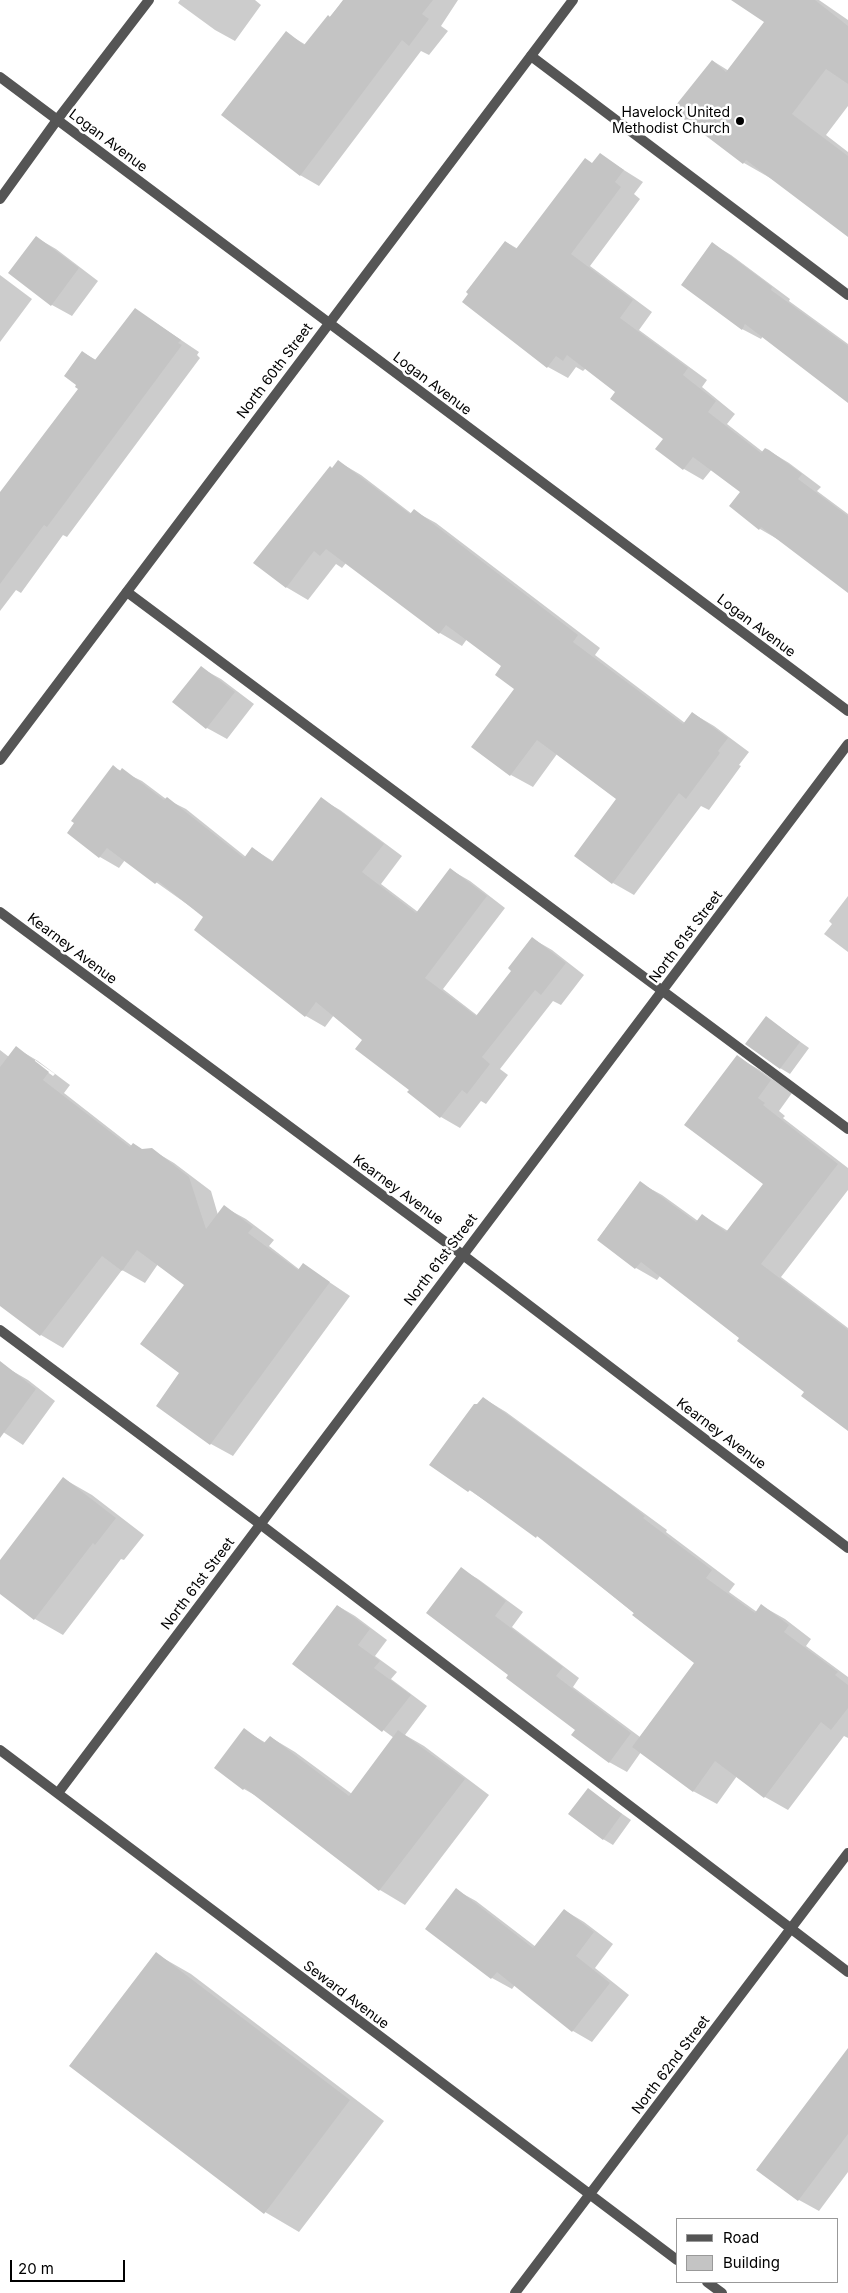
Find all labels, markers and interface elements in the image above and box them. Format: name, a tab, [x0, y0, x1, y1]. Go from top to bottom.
place label: Havelock United Methodist Church	[612, 105, 730, 138]
street label: Logan Avenue	[65, 106, 151, 176]
marker: Havelock United Methodist Church	[734, 115, 746, 127]
street label: North 60th Street	[234, 320, 316, 422]
street label: Logan Avenue	[389, 349, 475, 419]
street label: Logan Avenue	[713, 591, 799, 661]
street label: North 61st Street	[646, 888, 726, 986]
street label: Kearney Avenue	[24, 910, 120, 988]
street label: Kearney Avenue	[350, 1152, 446, 1228]
street label: North 61st Street	[401, 1211, 481, 1309]
street label: Kearney Avenue	[673, 1395, 769, 1473]
street label: North 61st Street	[158, 1535, 238, 1633]
street label: Seward Avenue	[300, 1957, 392, 2033]
street label: North 62nd Street	[629, 2013, 713, 2117]
legend	[676, 2218, 838, 2283]
text: Road	[723, 2228, 759, 2247]
scale bar	[12, 2250, 128, 2282]
text: Building	[723, 2253, 780, 2272]
text: 20 m	[18, 2259, 54, 2278]

